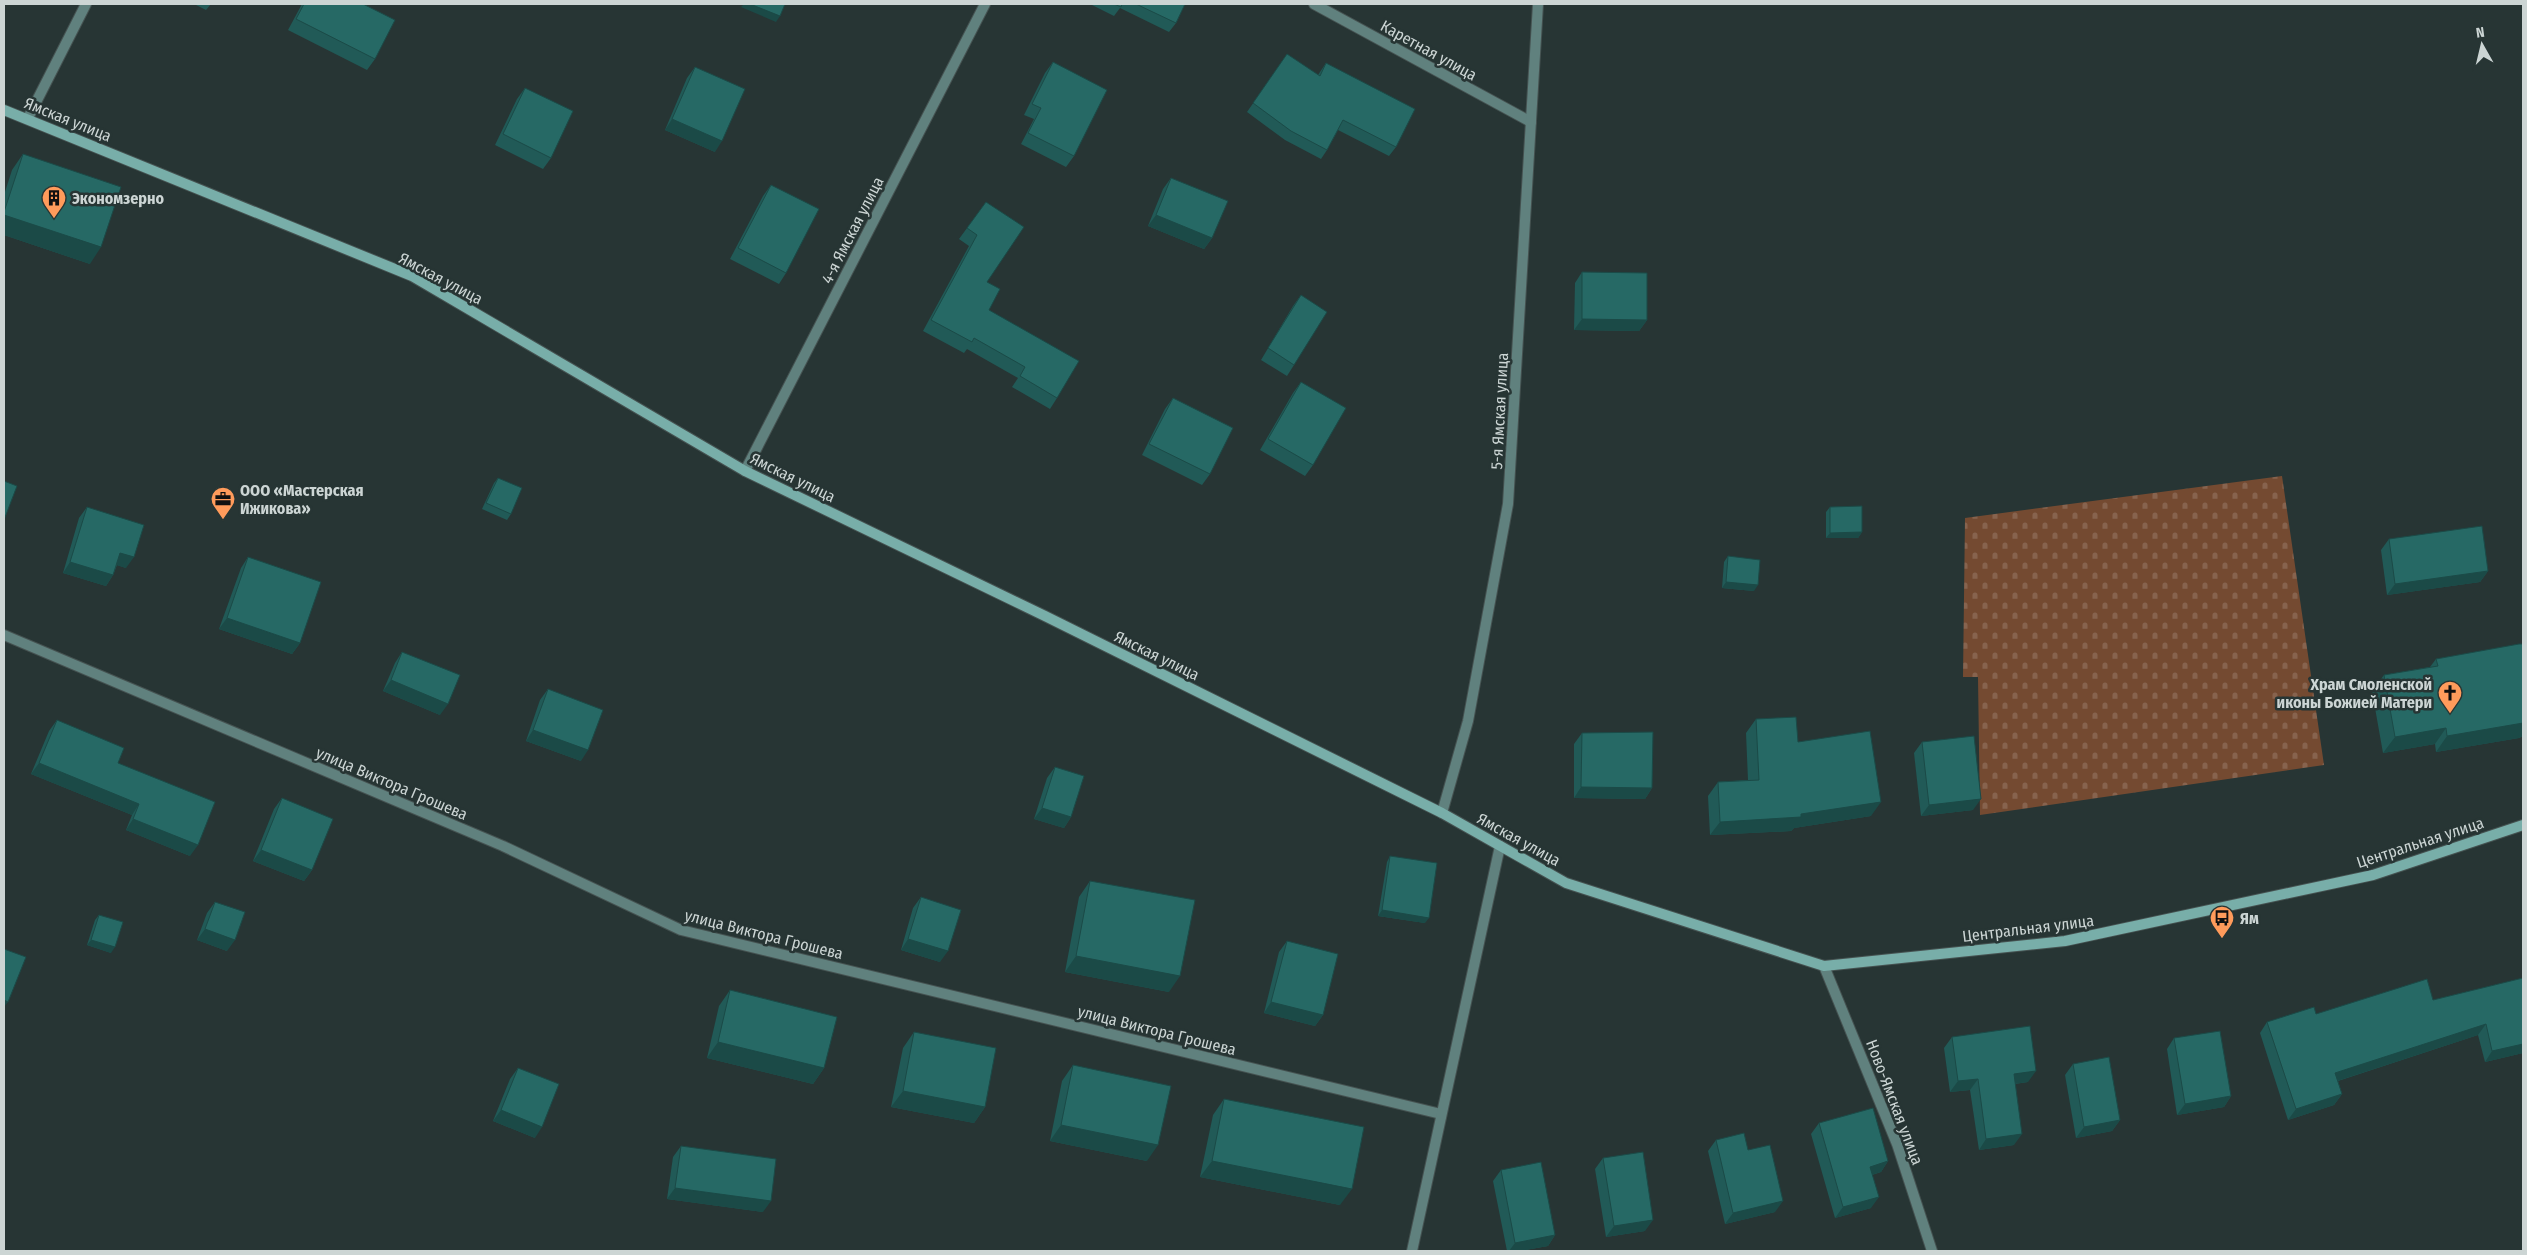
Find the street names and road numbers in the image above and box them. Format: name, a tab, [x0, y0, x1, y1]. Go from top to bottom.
street label: Каретная улица	[1377, 16, 1480, 85]
street label: Ямская улица	[21, 93, 114, 146]
street label: 4-я Ямская улица	[817, 173, 888, 287]
street label: Ямская улица	[396, 248, 486, 309]
street label: 5-я Ямская улица	[1487, 352, 1512, 470]
street label: Ямская улица	[747, 449, 839, 506]
street label: Ямская улица	[1111, 627, 1203, 684]
street label: улица Виктора Грошева	[313, 743, 470, 824]
street label: Ямская улица	[1474, 809, 1564, 870]
street label: Центральная улица	[2354, 813, 2486, 872]
street label: улица Виктора Грошева	[683, 906, 845, 963]
street label: Центральная улица	[1961, 911, 2095, 946]
street label: улица Виктора Грошева	[1076, 1002, 1238, 1059]
street label: Ново-Ямская улица	[1862, 1037, 1927, 1168]

